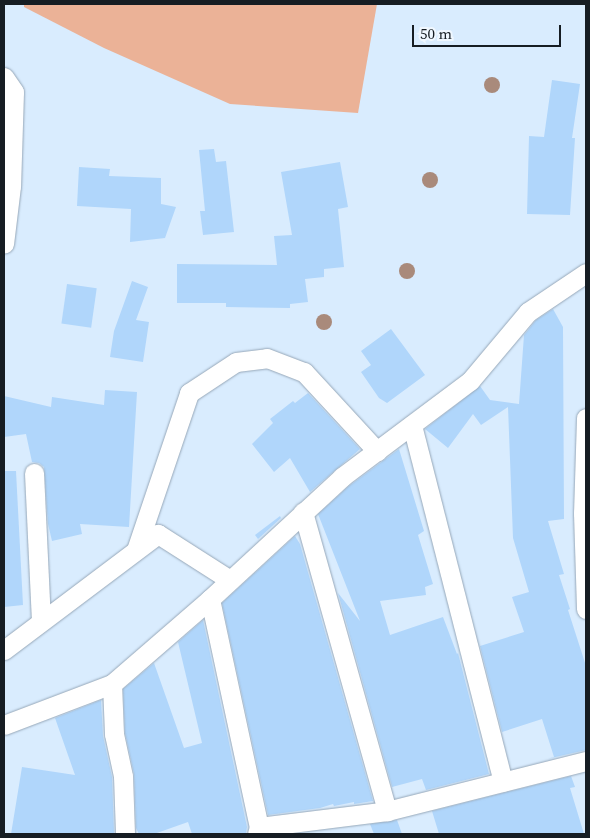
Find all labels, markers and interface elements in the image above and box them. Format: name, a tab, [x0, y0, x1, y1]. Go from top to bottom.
scale bar	[415, 15, 564, 47]
text: 50 m	[420, 23, 452, 44]

